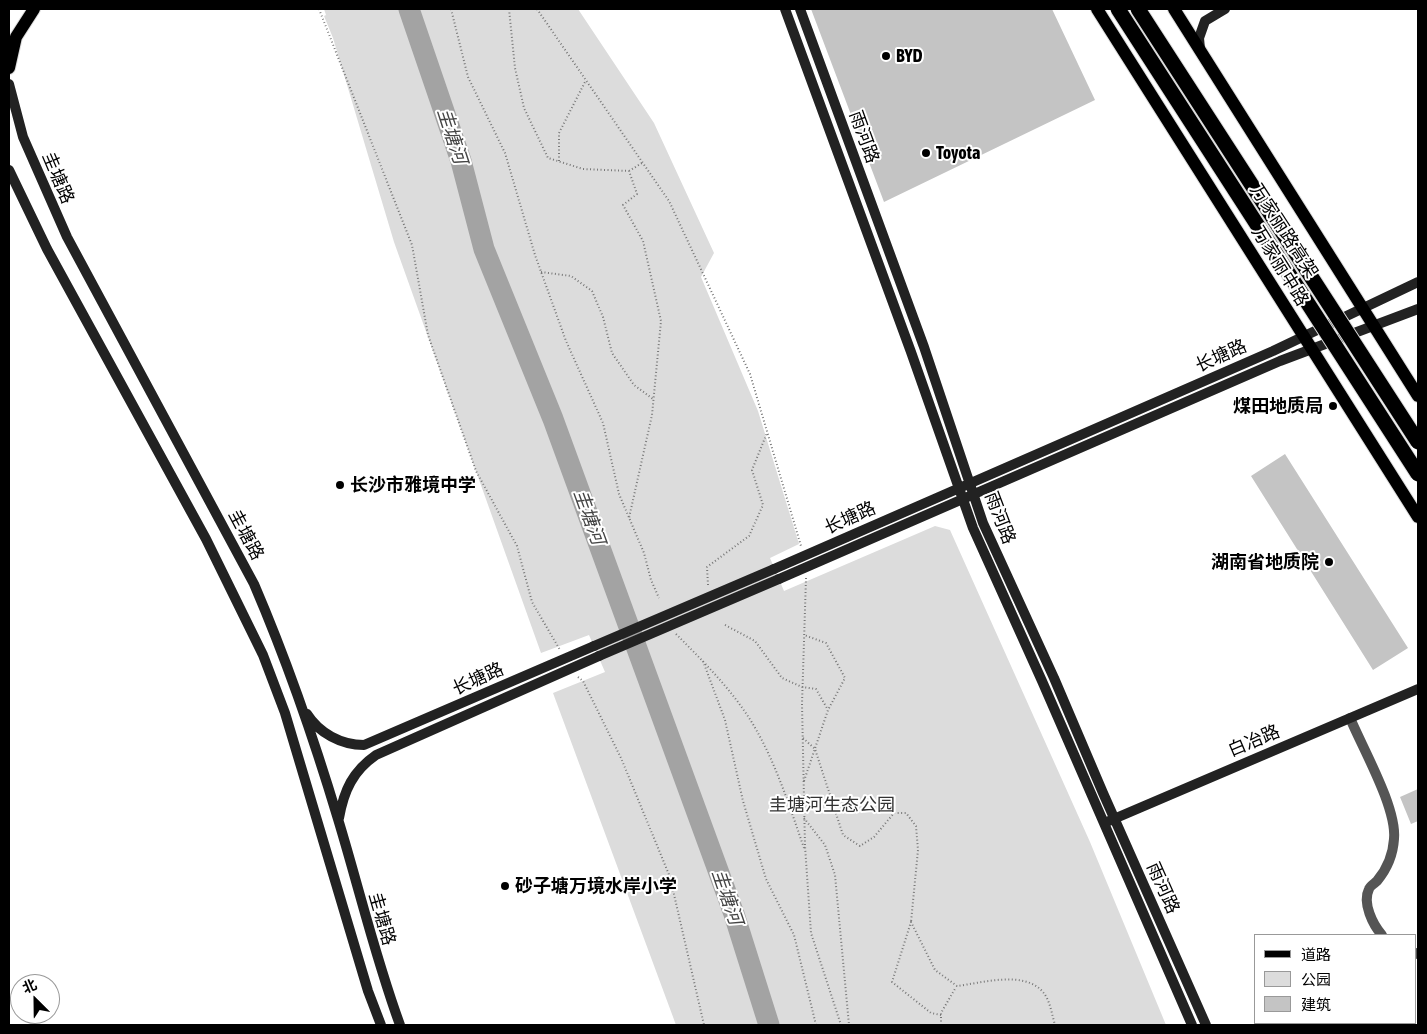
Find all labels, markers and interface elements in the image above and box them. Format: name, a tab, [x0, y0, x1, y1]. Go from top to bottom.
place label: BYD	[896, 45, 923, 67]
marker: BYD	[880, 50, 892, 62]
water label: 圭塘河	[432, 105, 472, 167]
street label: 雨河路	[845, 108, 883, 166]
place label: Toyota	[936, 142, 980, 164]
marker: Toyota	[920, 147, 932, 159]
street label: 圭塘路	[38, 149, 78, 207]
street label: 万家丽路高架	[1246, 180, 1322, 282]
street label: 万家丽中路	[1247, 222, 1313, 310]
street label: 长塘路	[1192, 335, 1250, 377]
place label: 煤田地质局	[1233, 395, 1323, 417]
marker: 煤田地质局	[1327, 400, 1339, 412]
place label: 长沙市雅境中学	[350, 474, 476, 496]
marker: 长沙市雅境中学	[334, 479, 346, 491]
water label: 圭塘河	[569, 486, 609, 548]
street label: 雨河路	[980, 489, 1020, 547]
street label: 长塘路	[821, 497, 879, 539]
street label: 圭塘路	[224, 506, 268, 564]
place label: 湖南省地质院	[1211, 551, 1319, 573]
marker: 湖南省地质院	[1323, 556, 1335, 568]
street label: 长塘路	[449, 658, 507, 700]
street label: 白冶路	[1225, 721, 1283, 761]
park label: 圭塘河生态公园	[769, 794, 895, 816]
street label: 雨河路	[1142, 859, 1184, 917]
water label: 圭塘河	[707, 866, 747, 928]
place label: 砂子塘万境水岸小学	[515, 875, 677, 897]
marker: 砂子塘万境水岸小学	[499, 880, 511, 892]
street label: 圭塘路	[364, 890, 400, 948]
legend	[1254, 934, 1417, 1024]
text: 道路	[1301, 946, 1331, 963]
text: 公园	[1301, 971, 1331, 988]
north arrow	[10, 974, 60, 1024]
text: 北	[20, 976, 39, 996]
text: 建筑	[1301, 996, 1331, 1013]

